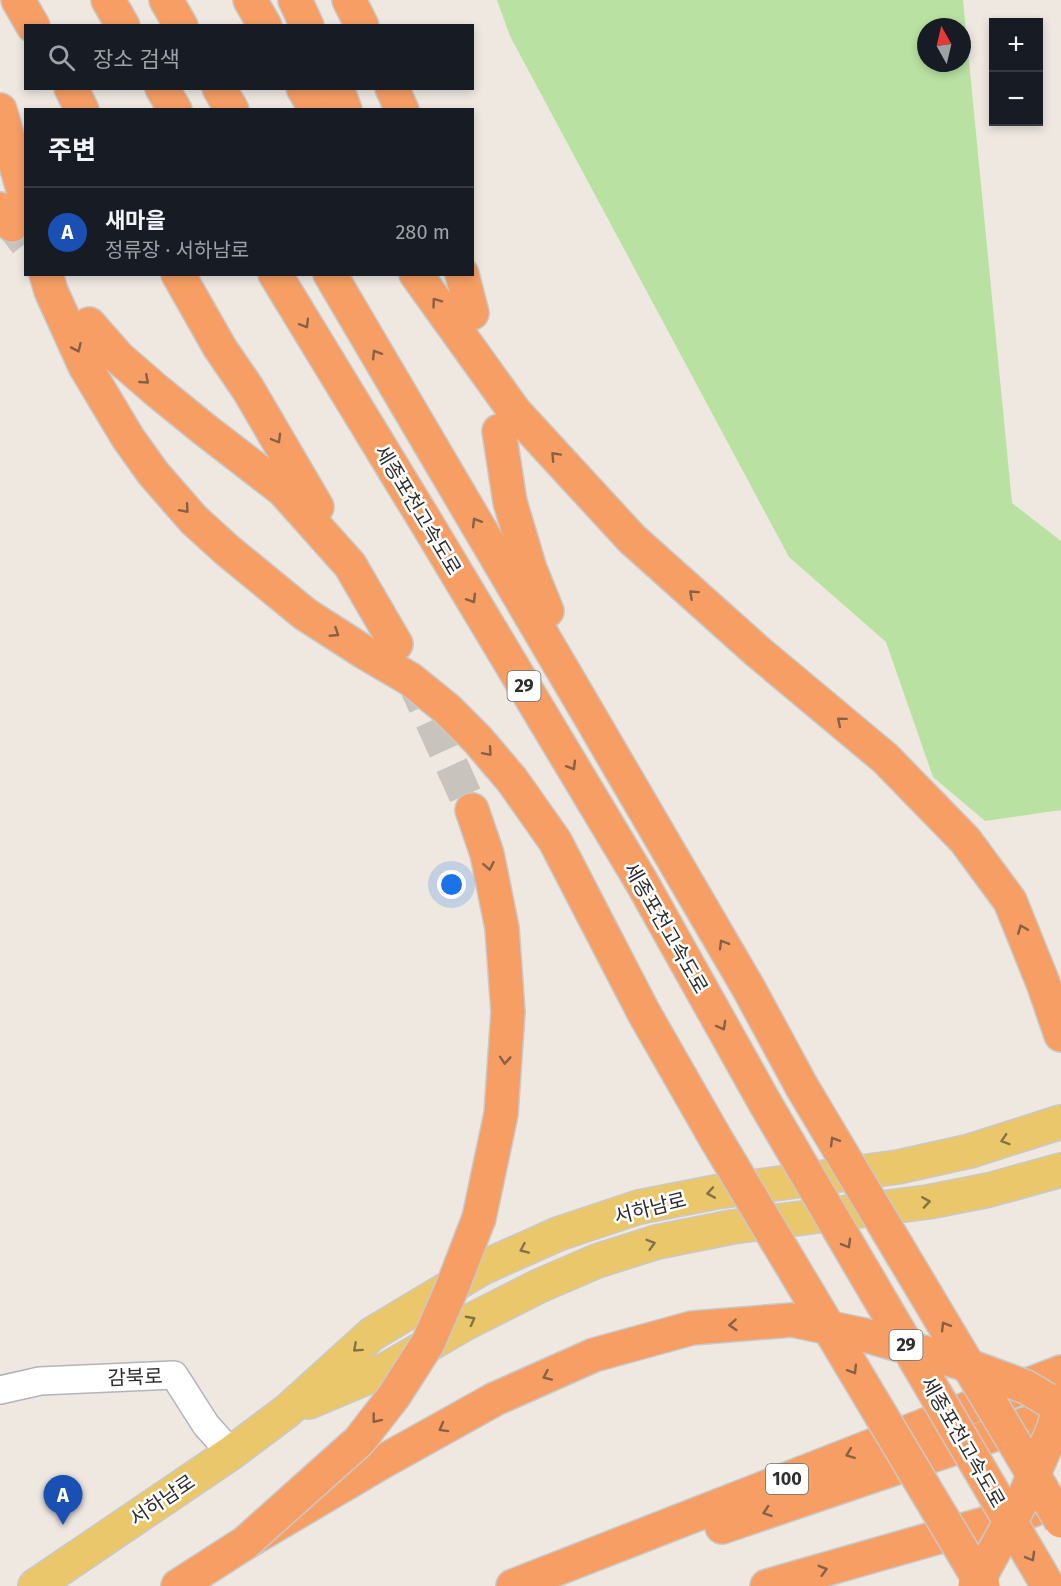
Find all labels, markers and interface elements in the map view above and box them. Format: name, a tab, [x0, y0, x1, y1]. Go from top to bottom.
north arrow	[917, 18, 971, 72]
map controls	[989, 18, 1043, 126]
button: +	[989, 18, 1043, 72]
search box	[24, 24, 474, 90]
icon: search	[45, 41, 78, 74]
text: 장소 검색	[93, 46, 180, 73]
button: −	[989, 72, 1043, 126]
text: 주변	[48, 135, 96, 166]
text: 새마을	[105, 207, 166, 234]
text: A	[62, 220, 73, 244]
text: 280 m	[395, 220, 450, 244]
text: 정류장 · 서하남로	[105, 238, 249, 262]
one-way arrow	[432, 297, 443, 308]
one-way arrow	[298, 318, 309, 329]
one-way arrow	[70, 341, 82, 352]
one-way arrow	[372, 350, 384, 360]
one-way arrow	[138, 373, 149, 384]
one-way arrow	[270, 433, 281, 443]
street label: 세종포천고속도로	[370, 441, 466, 579]
one-way arrow	[551, 452, 562, 462]
one-way arrow	[177, 502, 188, 513]
one-way arrow	[471, 518, 483, 528]
one-way arrow	[689, 590, 700, 601]
one-way arrow	[464, 593, 476, 603]
one-way arrow	[328, 626, 339, 637]
road number: 29	[508, 671, 540, 701]
one-way arrow	[836, 717, 847, 728]
one-way arrow	[481, 745, 492, 756]
one-way arrow	[565, 760, 576, 770]
street label: 세종포천고속도로	[619, 858, 713, 998]
one-way arrow	[482, 861, 495, 871]
your location	[437, 870, 466, 899]
one-way arrow	[1017, 924, 1029, 935]
one-way arrow	[718, 940, 730, 950]
one-way arrow	[715, 1020, 726, 1030]
one-way arrow	[498, 1055, 511, 1064]
one-way arrow	[1000, 1133, 1011, 1145]
one-way arrow	[830, 1137, 842, 1147]
one-way arrow	[706, 1186, 716, 1199]
street label: 서하남로	[611, 1187, 689, 1229]
one-way arrow	[921, 1196, 931, 1209]
one-way arrow	[840, 1238, 852, 1248]
one-way arrow	[645, 1239, 656, 1251]
one-way arrow	[520, 1242, 531, 1254]
one-way arrow	[465, 1316, 476, 1327]
one-way arrow	[729, 1318, 738, 1331]
one-way arrow	[940, 1322, 952, 1332]
road number: 29	[890, 1330, 922, 1360]
one-way arrow	[353, 1340, 364, 1351]
street label: 감북로	[107, 1364, 163, 1390]
one-way arrow	[846, 1364, 858, 1374]
one-way arrow	[542, 1369, 553, 1381]
street label: 세종포천고속도로	[916, 1372, 1010, 1512]
one-way arrow	[373, 1412, 384, 1423]
one-way arrow	[439, 1420, 450, 1432]
one-way arrow	[845, 1447, 856, 1460]
road number: 100	[766, 1464, 808, 1494]
street label: 서하남로	[125, 1469, 199, 1531]
pin: A	[44, 1476, 82, 1525]
one-way arrow	[762, 1504, 773, 1517]
one-way arrow	[1024, 1551, 1035, 1561]
one-way arrow	[817, 1565, 828, 1577]

